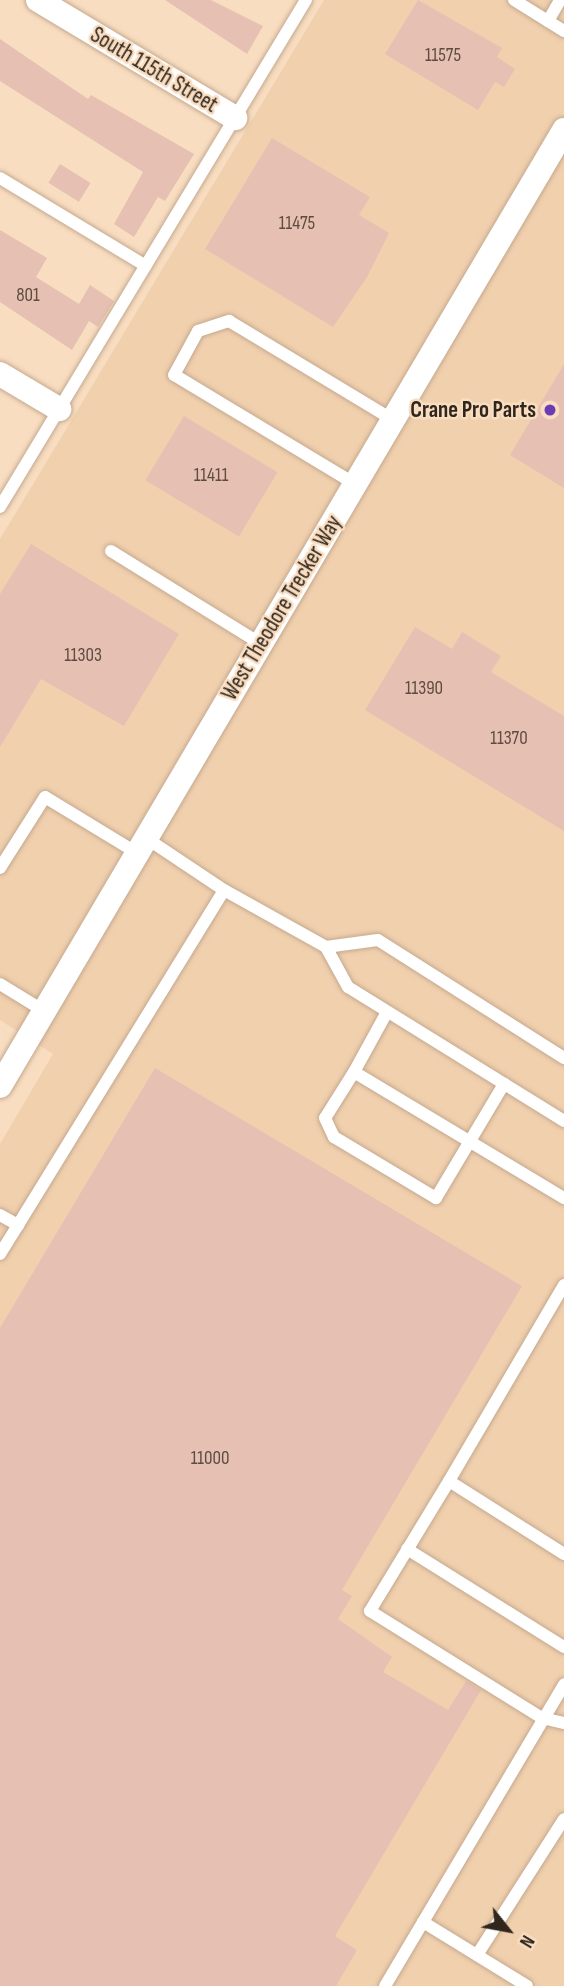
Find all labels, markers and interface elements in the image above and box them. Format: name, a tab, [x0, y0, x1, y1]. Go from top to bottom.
street label: South 115th Street	[85, 21, 223, 119]
house number: 11575	[425, 45, 461, 67]
house number: 11475	[279, 213, 315, 235]
house number: 801	[16, 285, 40, 307]
place label: Crane Pro Parts	[410, 396, 536, 424]
marker: Crane Pro Parts	[542, 402, 558, 418]
house number: 11411	[194, 465, 228, 487]
street label: West Theodore Trecker Way	[216, 510, 348, 706]
house number: 11303	[64, 645, 102, 667]
house number: 11390	[405, 678, 443, 700]
house number: 11370	[490, 728, 528, 750]
house number: 11000	[191, 1448, 229, 1470]
north arrow	[473, 1895, 543, 1965]
text: N	[514, 1931, 539, 1951]

